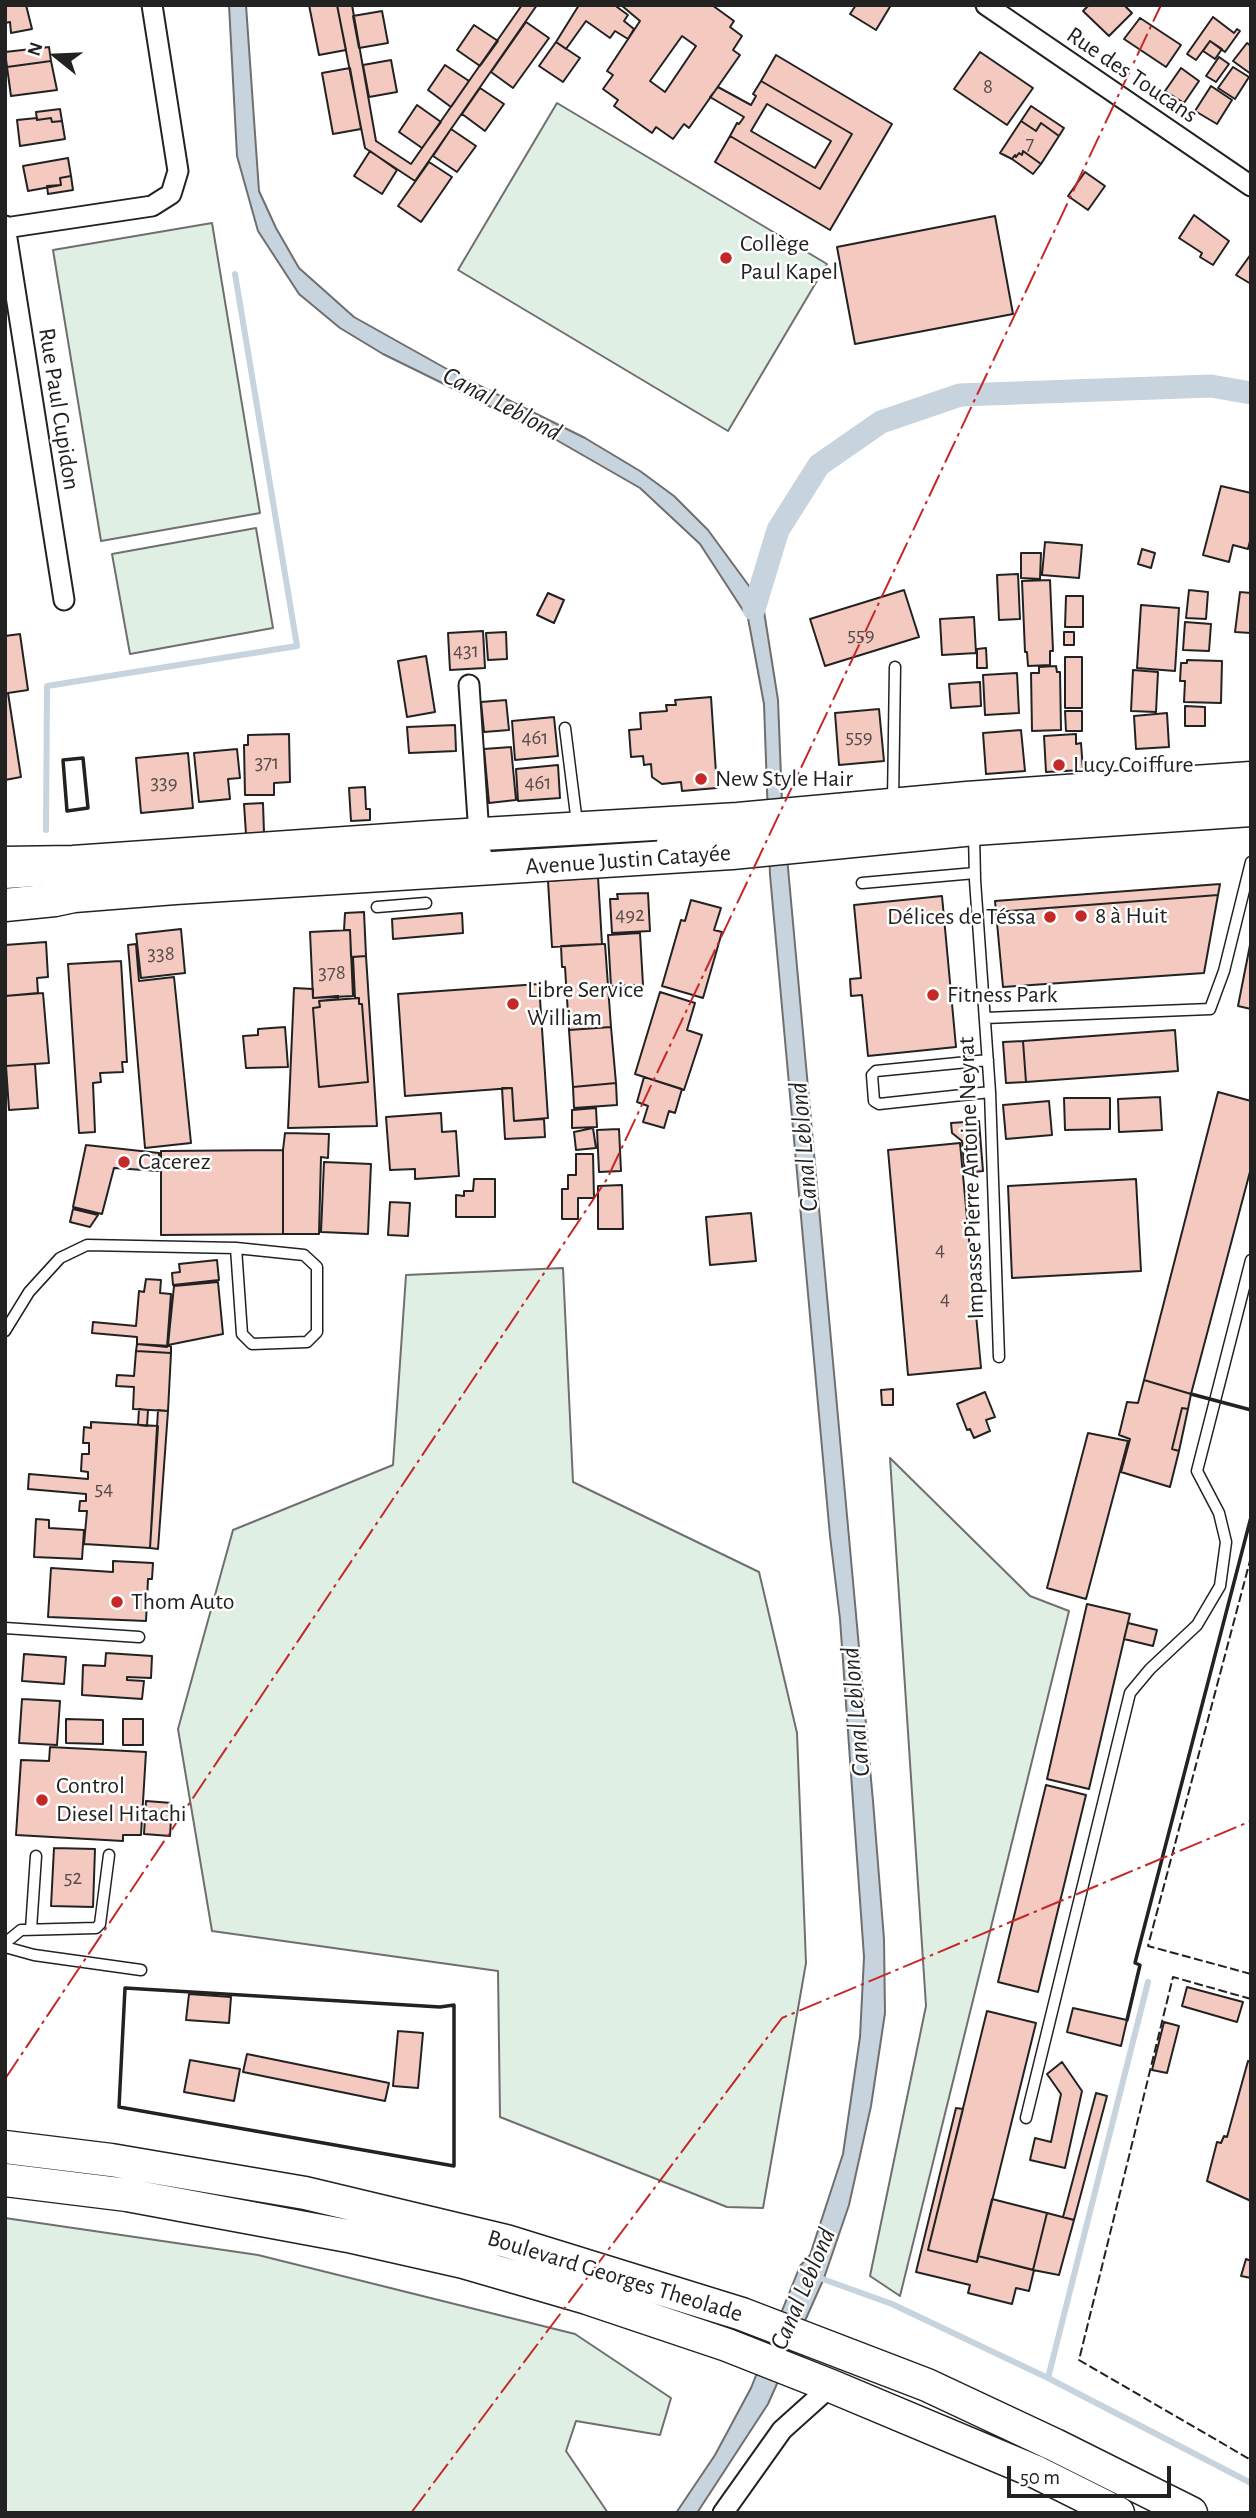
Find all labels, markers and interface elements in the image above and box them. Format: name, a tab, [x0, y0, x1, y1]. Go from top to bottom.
north arrow	[21, 21, 91, 91]
street label: Rue des Toucans	[1061, 21, 1203, 129]
text: N	[24, 40, 47, 59]
house number: 8	[983, 74, 993, 100]
house number: 7	[1026, 131, 1034, 157]
place label: Collège Paul Kapel	[740, 230, 838, 286]
marker: Collège Paul Kapel	[718, 250, 734, 266]
street label: Rue Paul Cupidon	[32, 326, 86, 492]
water label: Canal Leblond	[437, 360, 567, 448]
house number: 559	[847, 622, 875, 648]
house number: 431	[453, 638, 479, 664]
house number: 559	[845, 724, 873, 750]
house number: 461	[521, 725, 549, 751]
house number: 371	[255, 750, 279, 776]
place label: Lucy Coiffure	[1073, 751, 1194, 779]
marker: Lucy Coiffure	[1051, 757, 1067, 773]
place label: New Style Hair	[715, 765, 853, 793]
house number: 339	[150, 770, 178, 796]
house number: 461	[524, 770, 552, 796]
marker: New Style Hair	[693, 771, 709, 787]
street label: Avenue Justin Catayée	[524, 838, 732, 882]
house number: 492	[615, 902, 645, 928]
place label: 8 à Huit	[1095, 902, 1167, 930]
place label: Délices de Téssa	[887, 903, 1036, 931]
marker: 8 à Huit	[1073, 908, 1089, 924]
marker: Délices de Téssa	[1042, 909, 1058, 925]
house number: 338	[147, 941, 175, 967]
house number: 378	[318, 960, 346, 986]
place label: Libre Service William	[527, 976, 644, 1032]
place label: Fitness Park	[947, 981, 1057, 1009]
marker: Fitness Park	[925, 987, 941, 1003]
marker: Libre Service William	[505, 996, 521, 1012]
street label: Impasse Pierre Antoine Neyrat	[952, 1036, 990, 1320]
water label: Canal Leblond	[783, 1081, 825, 1213]
place label: Cacerez	[138, 1148, 211, 1176]
marker: Cacerez	[116, 1154, 132, 1170]
house number: 4	[935, 1237, 945, 1263]
house number: 4	[940, 1286, 950, 1312]
house number: 54	[95, 1476, 113, 1502]
place label: Thom Auto	[131, 1588, 234, 1616]
marker: Thom Auto	[109, 1594, 125, 1610]
water label: Canal Leblond	[835, 1646, 877, 1778]
place label: Control Diesel Hitachi	[56, 1772, 187, 1828]
marker: Control Diesel Hitachi	[34, 1792, 50, 1808]
house number: 52	[64, 1865, 82, 1891]
street label: Boulevard Georges Theolade	[484, 2223, 746, 2329]
water label: Canal Leblond	[763, 2223, 843, 2355]
scale bar	[1011, 2452, 1176, 2496]
text: 50 m	[1020, 2467, 1060, 2488]

